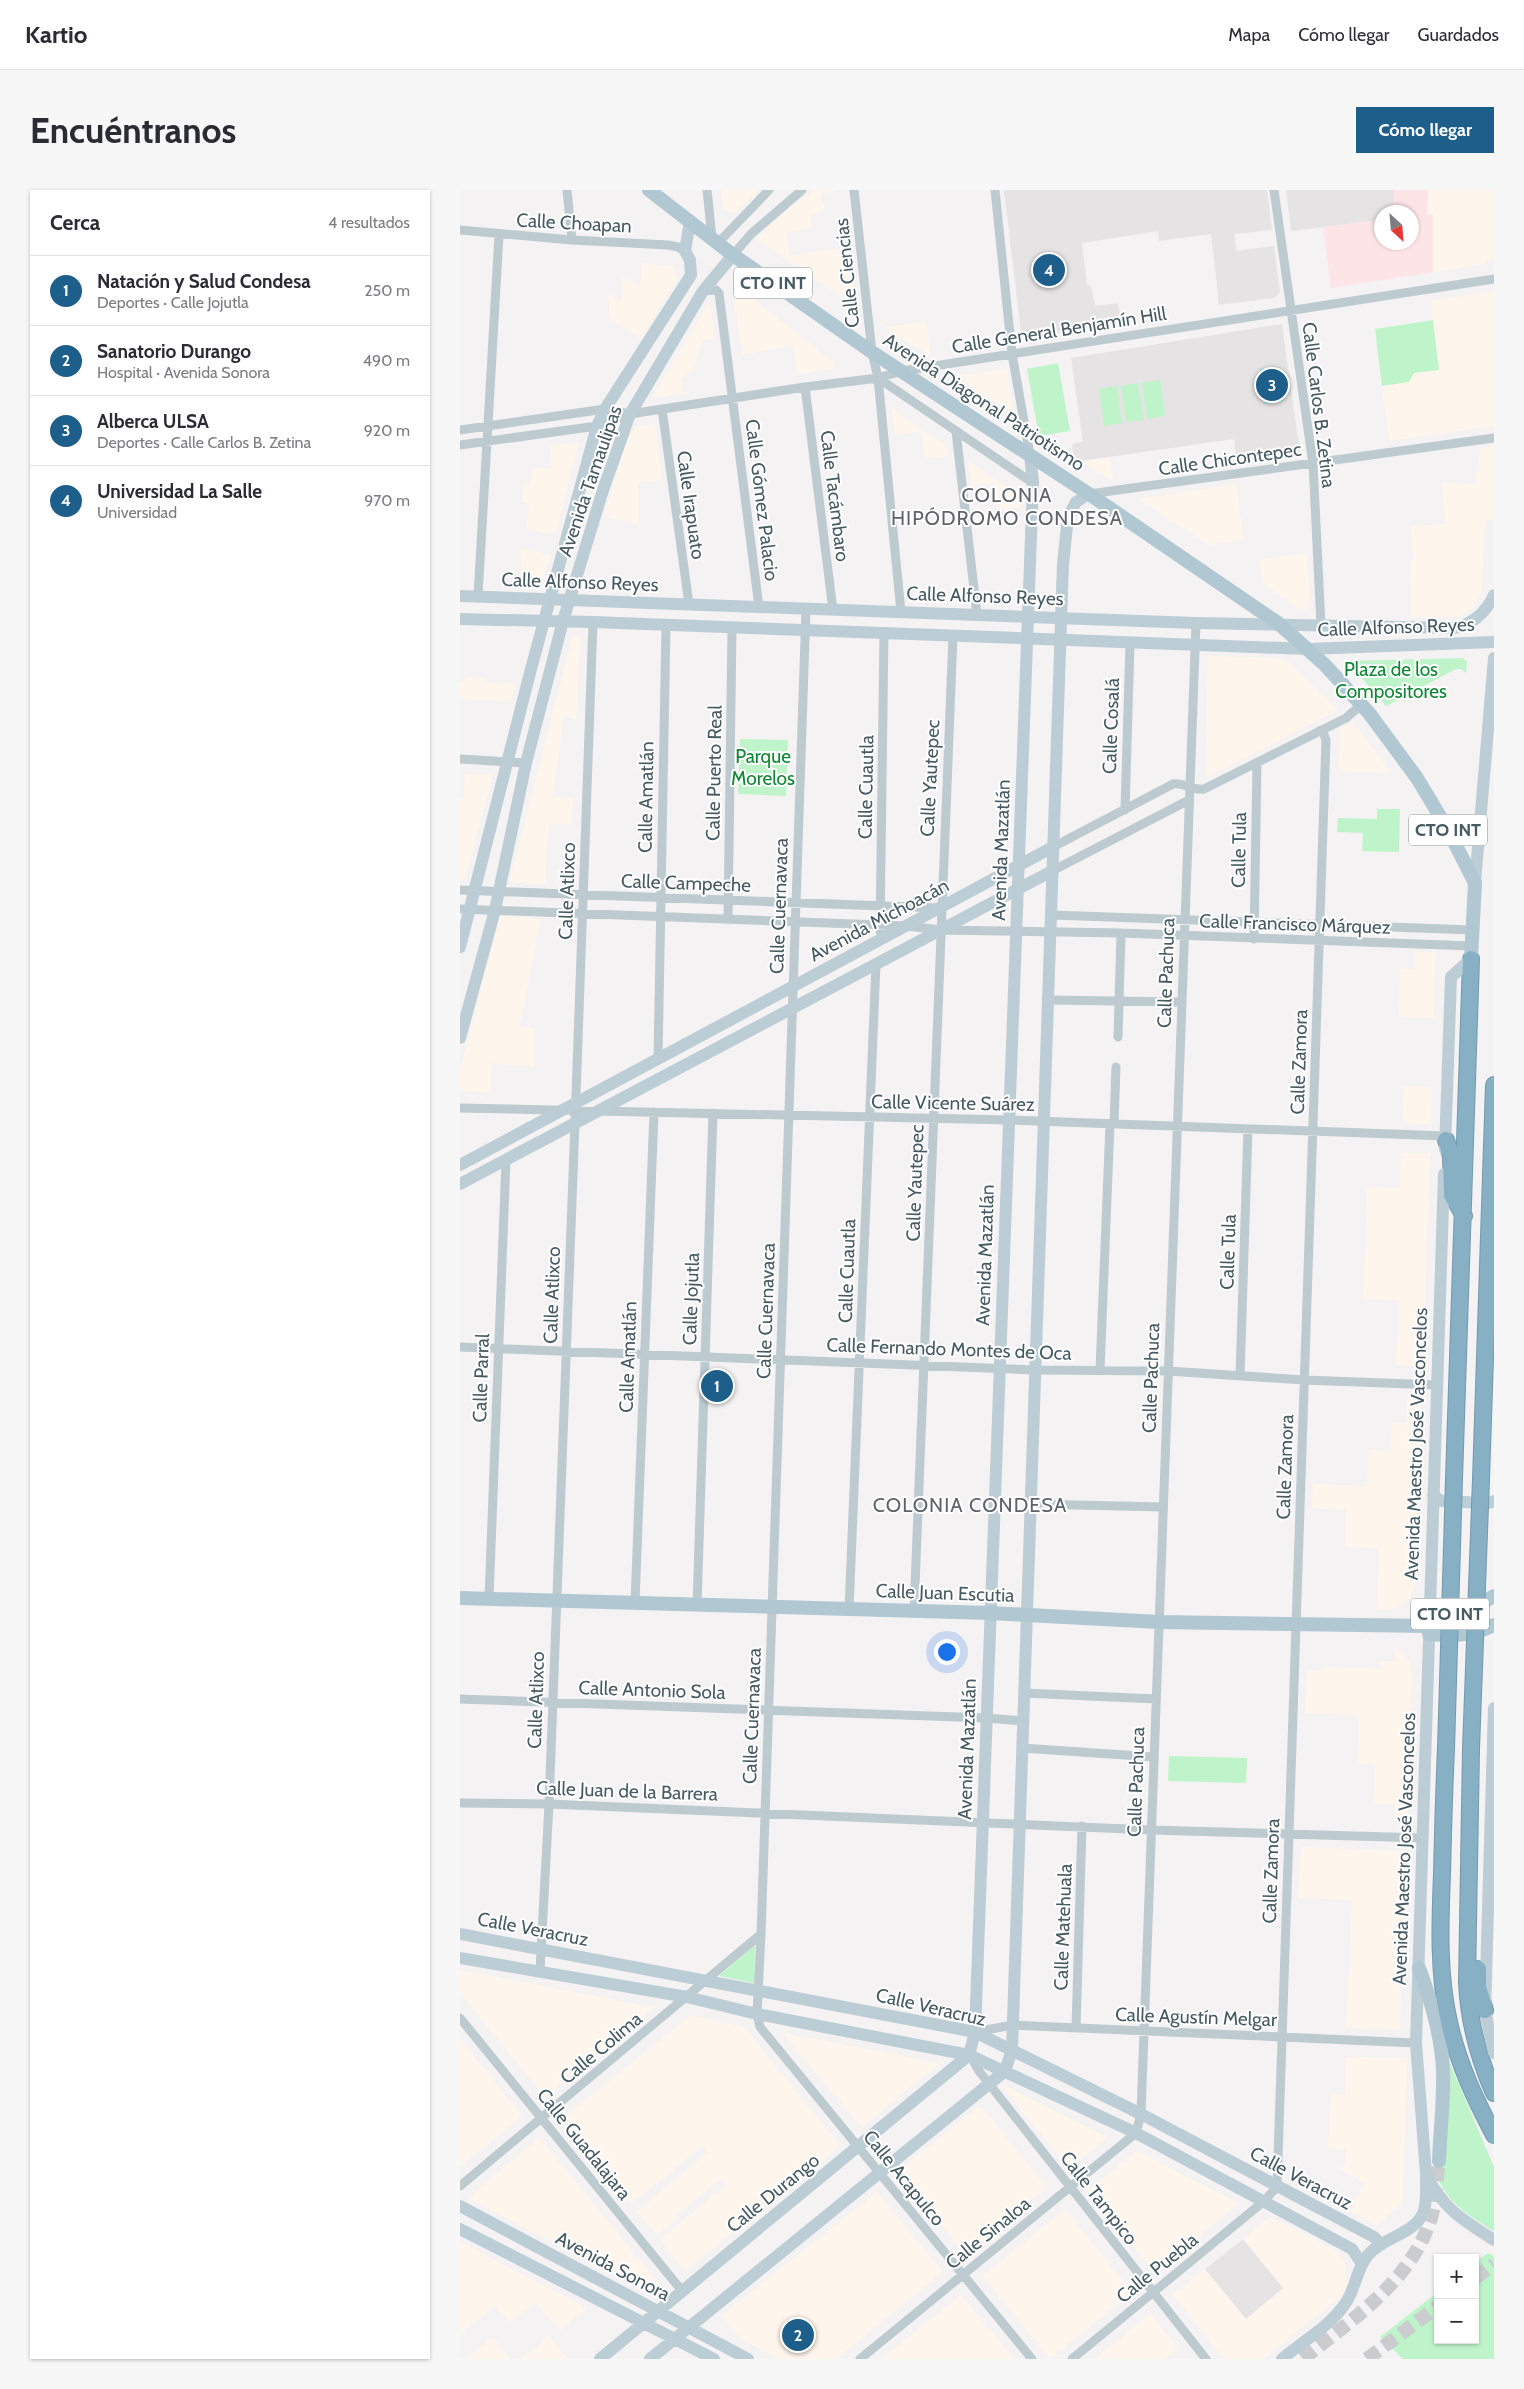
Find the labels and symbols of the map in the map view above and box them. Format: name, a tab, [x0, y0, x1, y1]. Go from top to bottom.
north arrow	[1374, 205, 1419, 250]
street label: Calle Choapan	[516, 208, 632, 238]
street label: Calle Ciencias	[830, 217, 864, 329]
pin: 4	[1033, 251, 1065, 289]
road number: CTO INT	[734, 268, 812, 299]
street label: Calle General Benjamín Hill	[950, 302, 1168, 358]
street label: Calle Carlos B. Zetina	[1297, 321, 1341, 489]
street label: Avenida Diagonal Patriotismo	[879, 328, 1089, 476]
pin: 3	[1256, 366, 1288, 404]
street label: Avenida Tamaulipas	[553, 402, 627, 560]
street label: Calle Gómez Palacio	[741, 418, 783, 582]
street label: Calle Tacámbaro	[816, 429, 854, 563]
street label: Calle Chicontepec	[1157, 438, 1303, 480]
street label: Calle Irapuato	[672, 449, 710, 561]
district label: COLONIA HIPÓDROMO CONDESA	[891, 483, 1123, 530]
street label: Calle Alfonso Reyes	[501, 568, 659, 596]
street label: Calle Alfonso Reyes	[906, 582, 1064, 610]
street label: Calle Alfonso Reyes	[1317, 613, 1475, 641]
park label: Plaza de los Compositores	[1335, 658, 1447, 703]
street label: Calle Cosalá	[1098, 678, 1124, 774]
street label: Calle Puerto Real	[701, 704, 727, 841]
street label: Calle Yautepec	[915, 718, 945, 837]
street label: Calle Cuautla	[854, 735, 878, 839]
street label: Calle Amatlán	[634, 741, 658, 853]
park label: Parque Morelos	[731, 745, 795, 790]
street label: Avenida Mazatlán	[987, 779, 1015, 921]
street label: Calle Tula	[1227, 812, 1251, 888]
road number: CTO INT	[1409, 814, 1487, 846]
street label: Calle Cuernavaca	[765, 837, 793, 975]
street label: Calle Atlixco	[554, 842, 580, 940]
street label: Calle Campeche	[621, 869, 752, 897]
street label: Avenida Michoacán	[805, 874, 953, 966]
street label: Calle Francisco Márquez	[1199, 909, 1391, 939]
street label: Calle Pachuca	[1153, 918, 1179, 1028]
street label: Calle Zamora	[1286, 1009, 1312, 1115]
street label: Calle Vicente Suárez	[871, 1090, 1035, 1116]
street label: Calle Yautepec	[901, 1124, 929, 1242]
street label: Avenida Mazatlán	[971, 1184, 999, 1326]
street label: Calle Tula	[1215, 1214, 1241, 1290]
street label: Calle Cuautla	[834, 1219, 860, 1323]
street label: Calle Cuernavaca	[752, 1242, 780, 1380]
street label: Calle Atlixco	[539, 1246, 565, 1344]
street label: Calle Jojutla	[678, 1252, 704, 1346]
street label: Calle Amatlán	[615, 1301, 641, 1413]
street label: Avenida Maestro José Vasconcelos	[1400, 1307, 1432, 1581]
street label: Calle Pachuca	[1138, 1323, 1164, 1433]
street label: Calle Parral	[468, 1333, 494, 1423]
street label: Calle Fernando Montes de Oca	[826, 1333, 1072, 1365]
pin: 1	[701, 1367, 733, 1405]
street label: Calle Zamora	[1272, 1414, 1298, 1520]
district label: COLONIA CONDESA	[873, 1493, 1067, 1517]
street label: Calle Juan Escutia	[875, 1579, 1015, 1607]
road number: CTO INT	[1411, 1598, 1489, 1630]
your location	[934, 1639, 960, 1665]
street label: Calle Cuernavaca	[738, 1647, 766, 1785]
street label: Calle Atlixco	[523, 1651, 549, 1749]
street label: Calle Antonio Sola	[578, 1676, 726, 1704]
street label: Avenida Mazatlán	[953, 1678, 981, 1820]
street label: Avenida Maestro José Vasconcelos	[1388, 1712, 1420, 1986]
street label: Calle Pachuca	[1123, 1727, 1149, 1837]
street label: Calle Juan de la Barrera	[536, 1776, 718, 1806]
street label: Calle Zamora	[1258, 1818, 1284, 1924]
street label: Calle Matehuala	[1049, 1863, 1077, 1991]
street label: Calle Veracruz	[476, 1907, 590, 1951]
street label: Calle Veracruz	[874, 1983, 988, 2031]
street label: Calle Agustín Melgar	[1115, 2003, 1277, 2031]
street label: Calle Colima	[555, 2007, 647, 2089]
street label: Calle Guadalajara	[532, 2084, 636, 2204]
street label: Calle Acapulco	[858, 2125, 950, 2231]
street label: Calle Veracruz	[1246, 2141, 1356, 2215]
street label: Calle Tampico	[1055, 2147, 1143, 2249]
street label: Calle Durango	[722, 2149, 824, 2237]
street label: Calle Sinaloa	[941, 2192, 1035, 2274]
street label: Avenida Sonora	[552, 2226, 674, 2306]
street label: Calle Puebla	[1112, 2228, 1202, 2308]
pin: 2	[782, 2316, 814, 2354]

